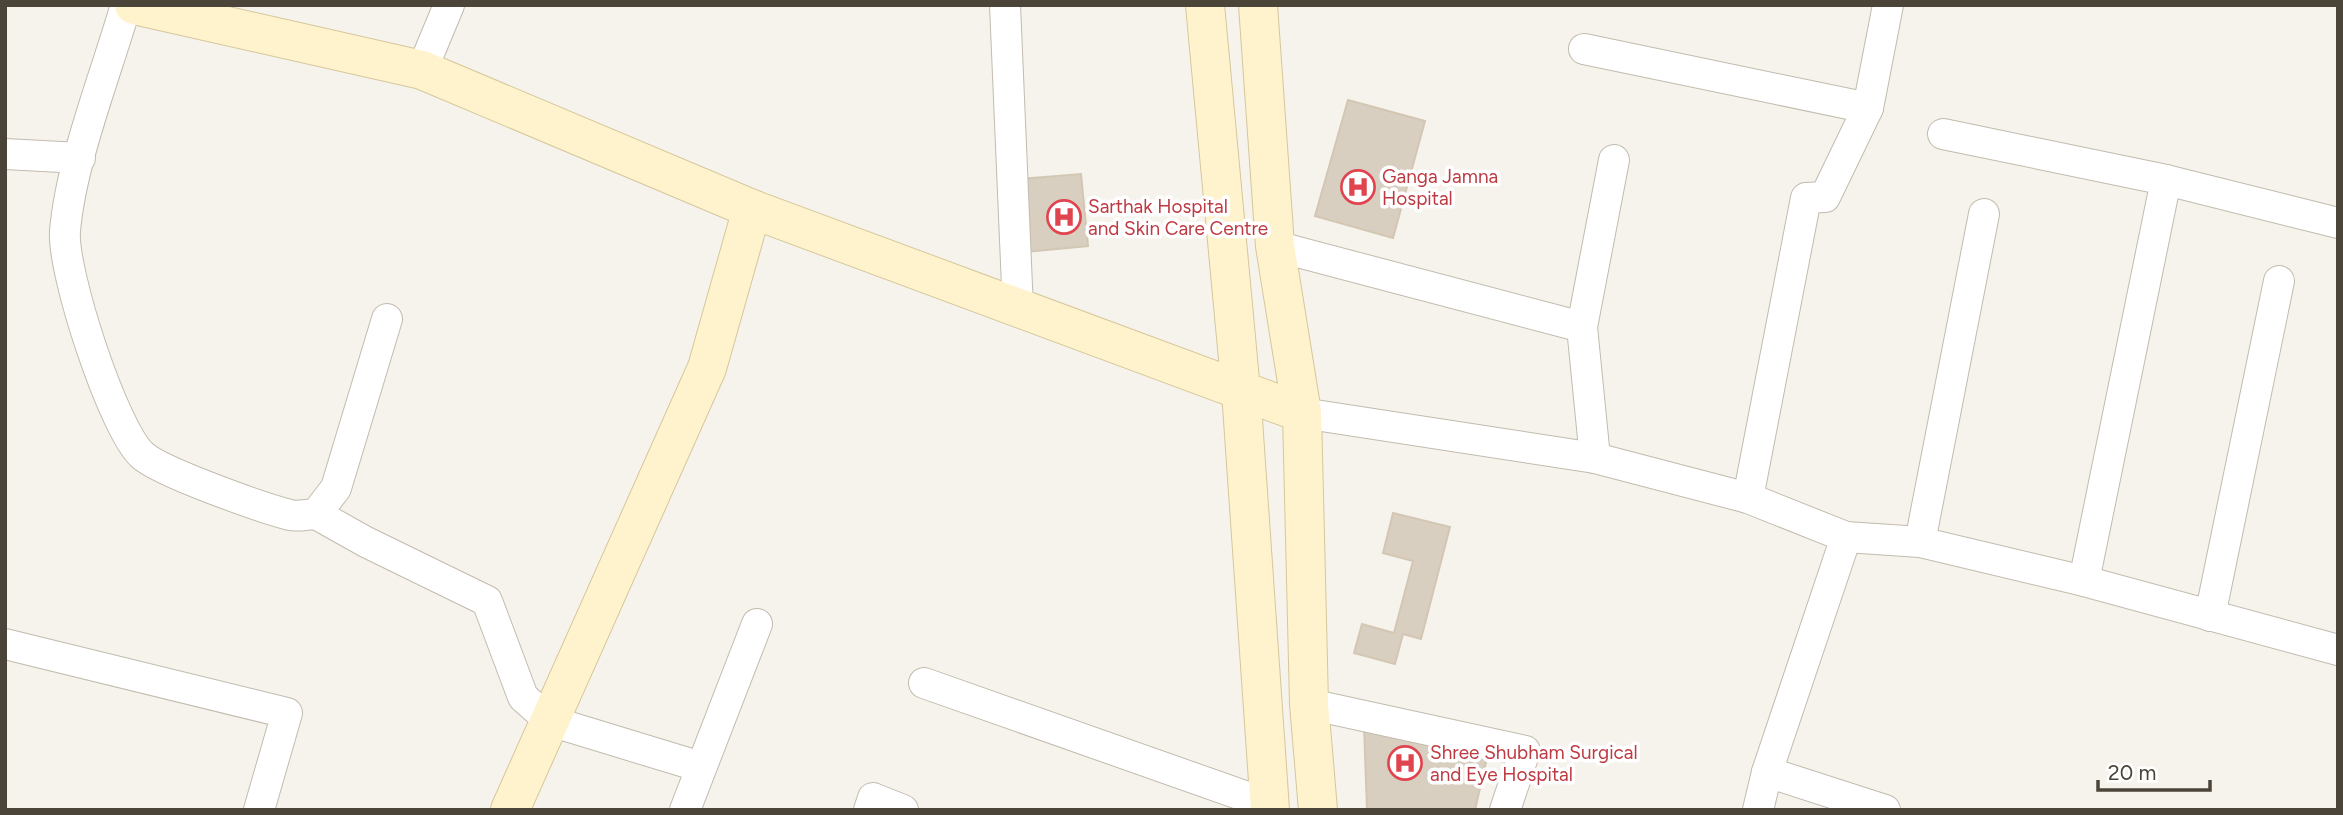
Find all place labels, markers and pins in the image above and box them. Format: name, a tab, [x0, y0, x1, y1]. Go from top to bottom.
place label: Ganga Jamna Hospital	[1382, 165, 1498, 210]
hospital icon: Ganga Jamna Hospital	[1339, 168, 1377, 206]
place label: Sarthak Hospital and Skin Care Centre	[1088, 195, 1268, 240]
hospital icon: Sarthak Hospital and Skin Care Centre	[1045, 198, 1083, 236]
place label: Shree Shubham Surgical and Eye Hospital	[1430, 741, 1638, 786]
hospital icon: Shree Shubham Surgical and Eye Hospital	[1386, 744, 1424, 782]

